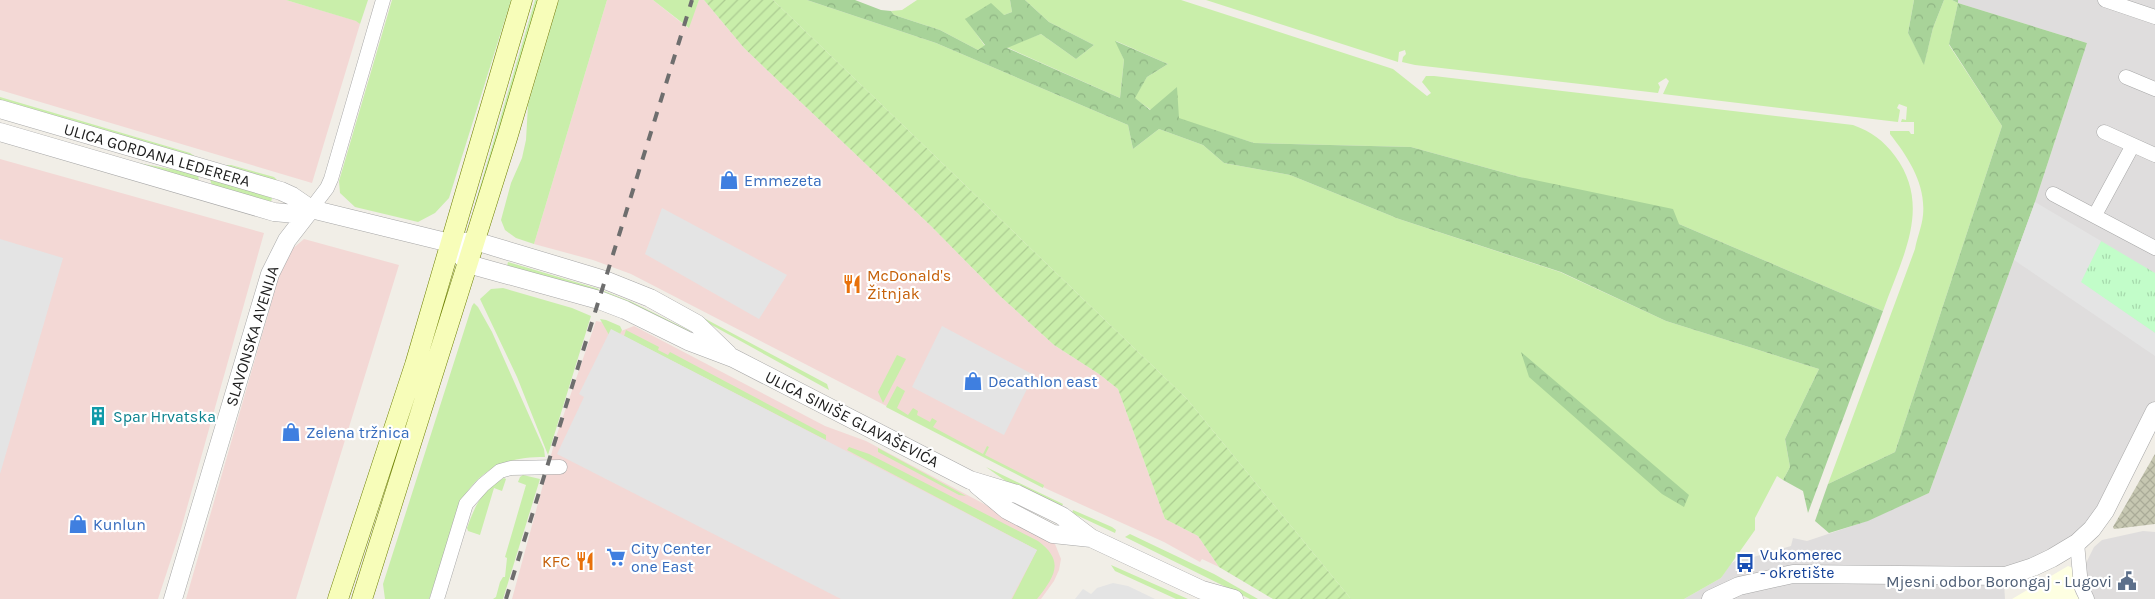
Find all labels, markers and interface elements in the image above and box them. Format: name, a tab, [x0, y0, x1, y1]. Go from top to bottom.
street label: ULICA GORDANA LEDERERA	[62, 119, 252, 191]
shop icon: Emmezeta	[718, 169, 740, 191]
place label: Emmezeta	[744, 171, 822, 190]
street label: SLAVONSKA AVENIJA	[222, 263, 282, 409]
place label: McDonald's Žitnjak	[867, 266, 951, 303]
restaurant icon: McDonald's Žitnjak	[841, 273, 863, 295]
street label: ULICA SINIŠE GLAVAŠEVIĆA	[762, 367, 942, 471]
shop icon: Decathlon east	[962, 370, 984, 392]
place label: Decathlon east	[988, 372, 1098, 391]
building icon: Spar Hrvatska	[87, 405, 109, 427]
place label: Spar Hrvatska	[113, 407, 216, 426]
shop icon: Zelena tržnica	[280, 421, 302, 443]
place label: Zelena tržnica	[306, 423, 410, 442]
shop icon: Kunlun	[67, 513, 89, 535]
place label: Kunlun	[93, 515, 146, 534]
place label: City Center one East	[631, 539, 711, 576]
place label: Vukomerec - okretište	[1760, 545, 1842, 582]
supermarket icon: City Center one East	[605, 546, 627, 568]
restaurant icon: KFC	[574, 550, 596, 572]
place label: KFC	[542, 552, 570, 571]
bus stop icon: Vukomerec - okretište	[1734, 552, 1756, 574]
public building icon: Mjesni odbor Borongaj - Lugovi	[2116, 570, 2138, 592]
place label: Mjesni odbor Borongaj - Lugovi	[1886, 572, 2112, 591]

